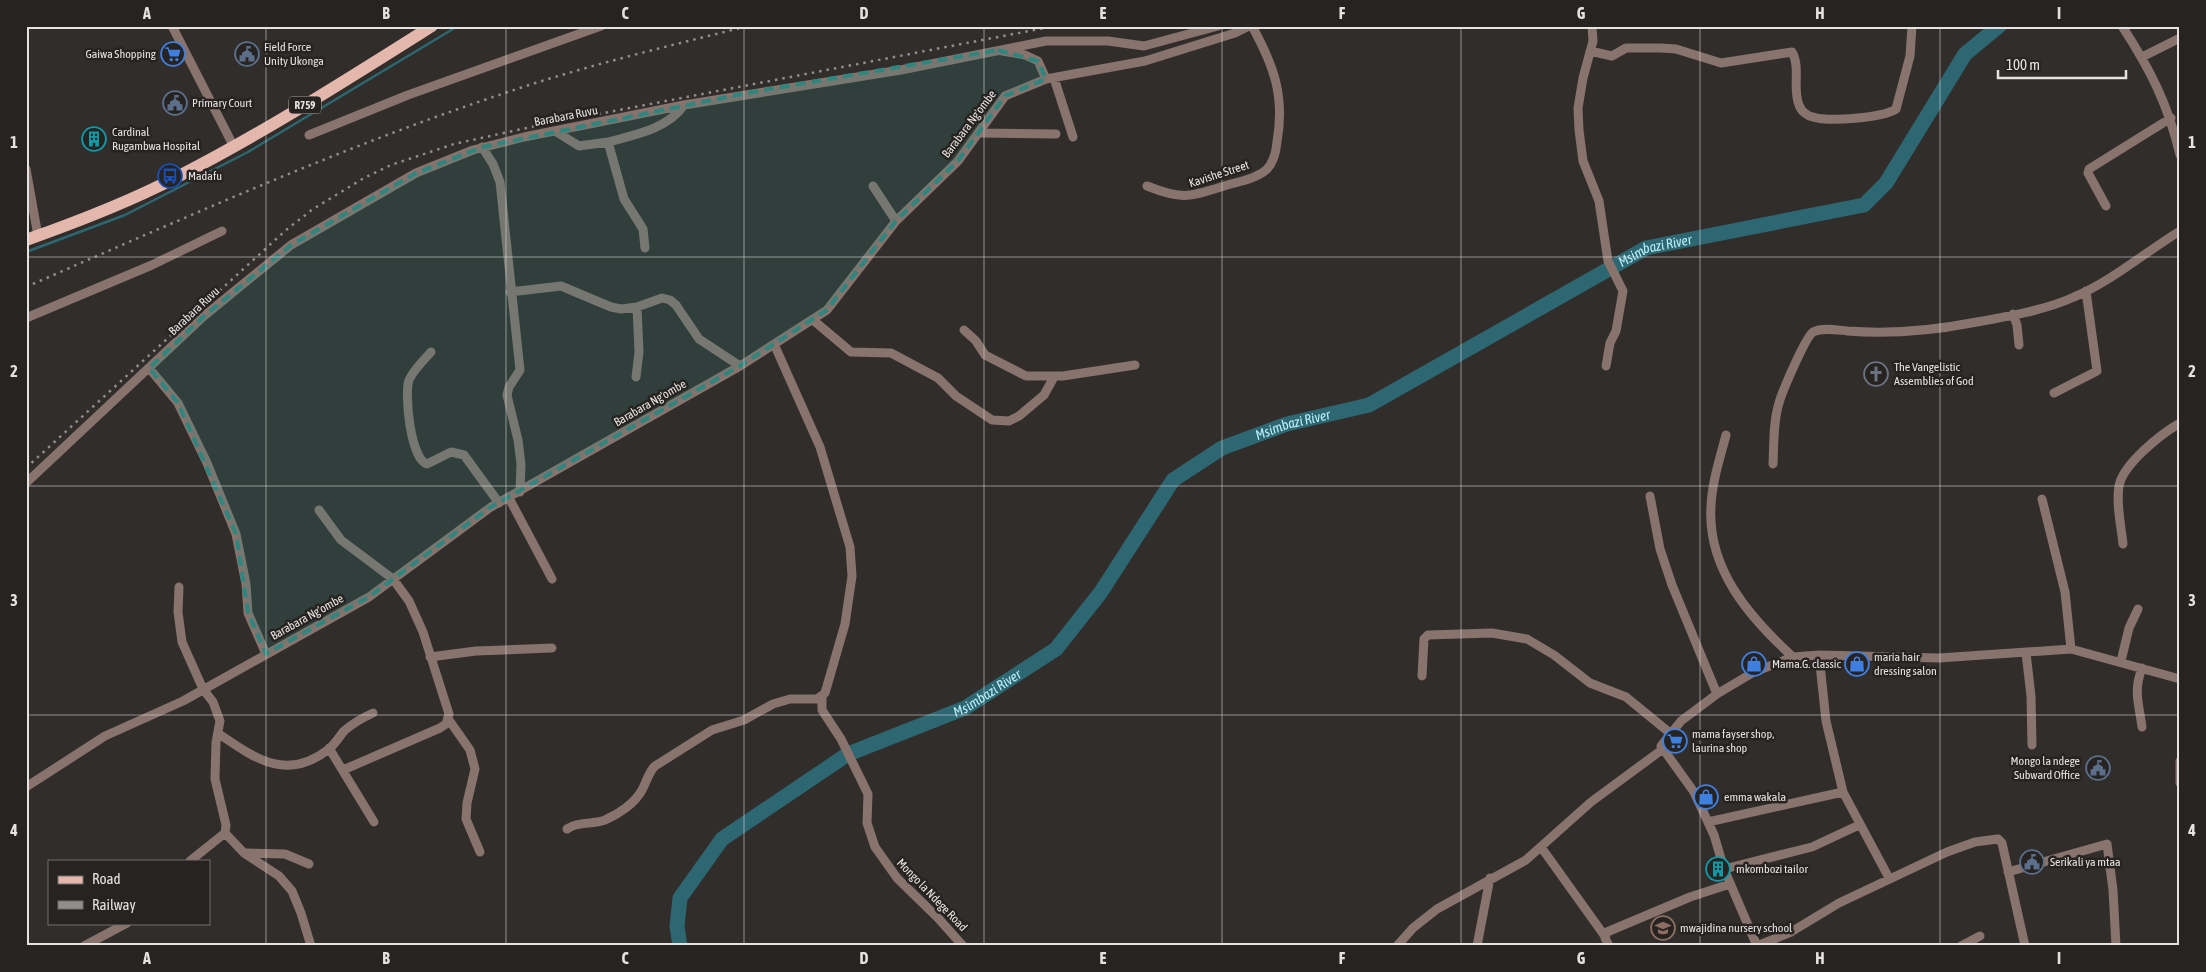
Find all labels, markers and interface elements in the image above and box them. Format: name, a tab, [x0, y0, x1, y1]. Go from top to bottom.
text: A	[142, 4, 151, 22]
text: B	[382, 4, 390, 22]
text: C	[621, 4, 629, 22]
text: D	[860, 4, 869, 22]
text: E	[1100, 4, 1107, 22]
text: F	[1339, 4, 1346, 22]
text: G	[1577, 4, 1586, 22]
text: H	[1815, 4, 1825, 22]
text: I	[2057, 4, 2061, 22]
place label: Field Force Unity Ukonga	[264, 40, 324, 68]
supermarket icon: Gaiwa Shopping	[160, 41, 186, 67]
public building icon: Field Force Unity Ukonga	[234, 41, 260, 67]
place label: Gaiwa Shopping	[85, 47, 157, 61]
scale bar	[1998, 48, 2126, 80]
text: 100 m	[2006, 56, 2040, 73]
street label: Barabara Ng'ombe	[939, 87, 999, 161]
public building icon: Primary Court	[162, 90, 188, 116]
place label: Primary Court	[192, 96, 253, 110]
road number: R759	[289, 96, 321, 114]
street label: Barabara Ruvu	[533, 103, 599, 129]
place label: Cardinal Rugambwa Hospital	[112, 125, 201, 153]
building icon: Cardinal Rugambwa Hospital	[81, 126, 107, 152]
text: 1	[10, 133, 18, 151]
text: 1	[2188, 133, 2196, 151]
street label: Kavishe Street	[1187, 158, 1251, 190]
bus stop icon: Madafu	[157, 163, 183, 189]
place label: Madafu	[188, 169, 222, 183]
water label: Msimbazi River	[1615, 231, 1694, 270]
street label: Barabara Ruvu	[166, 284, 222, 338]
place label: The Vangelistic Assemblies of God	[1894, 360, 1974, 388]
church icon: The Vangelistic Assemblies of God	[1863, 361, 1889, 387]
text: 2	[10, 362, 18, 380]
text: 2	[2188, 362, 2196, 380]
street label: Barabara Ng'ombe	[611, 377, 689, 429]
water label: Msimbazi River	[1253, 406, 1333, 443]
text: 3	[10, 591, 18, 609]
street label: Barabara Ng'ombe	[268, 591, 346, 643]
text: 3	[2188, 591, 2196, 609]
place label: maria hair dressing salon	[1874, 650, 1937, 678]
shop icon: Mama.G. classic	[1741, 651, 1767, 677]
shop icon: maria hair dressing salon	[1844, 651, 1870, 677]
place label: Mama.G. classic	[1772, 657, 1842, 671]
water label: Msimbazi River	[951, 665, 1025, 720]
place label: mama fayser shop, laurina shop	[1692, 727, 1774, 755]
supermarket icon: mama fayser shop, laurina shop	[1662, 728, 1688, 754]
place label: Mongo la ndege Subward Office	[2011, 754, 2080, 782]
public building icon: Mongo la ndege Subward Office	[2085, 755, 2111, 781]
shop icon: emma wakala	[1693, 784, 1719, 810]
place label: emma wakala	[1724, 790, 1786, 804]
text: 4	[9, 821, 18, 839]
text: 4	[2187, 821, 2196, 839]
public building icon: Serikali ya mtaa	[2019, 849, 2045, 875]
place label: Serikali ya mtaa	[2050, 855, 2121, 869]
street label: Mongo la Ndege Road	[894, 856, 970, 934]
building icon: mkombozi tailor	[1705, 856, 1731, 882]
legend	[48, 860, 210, 924]
place label: mkombozi tailor	[1736, 862, 1808, 876]
text: Road	[92, 870, 121, 887]
text: Railway	[92, 896, 136, 913]
school or university icon: mwajidina nursery school	[1650, 915, 1676, 941]
place label: mwajidina nursery school	[1680, 921, 1793, 935]
text: A	[142, 949, 151, 967]
text: B	[382, 949, 390, 967]
text: C	[621, 949, 629, 967]
text: D	[860, 949, 869, 967]
text: E	[1100, 949, 1107, 967]
text: F	[1339, 949, 1346, 967]
text: G	[1577, 949, 1586, 967]
text: H	[1815, 949, 1825, 967]
text: I	[2057, 949, 2061, 967]

